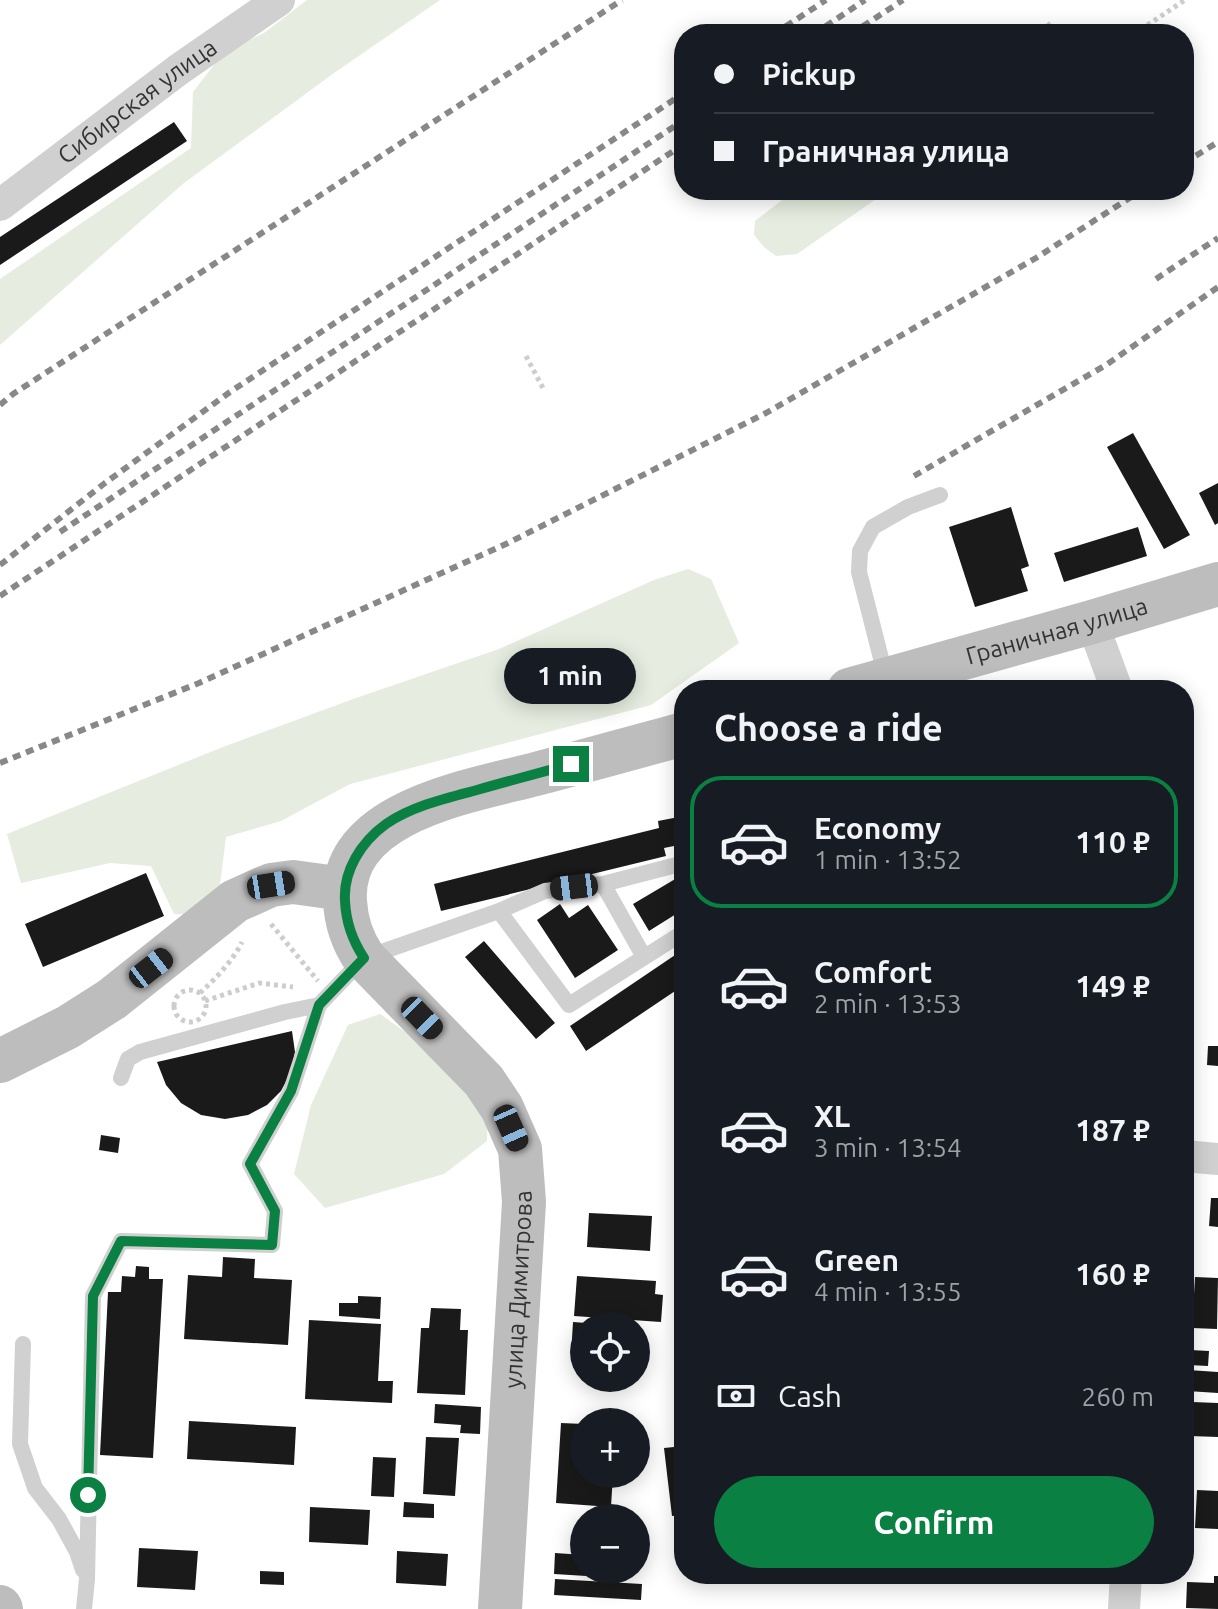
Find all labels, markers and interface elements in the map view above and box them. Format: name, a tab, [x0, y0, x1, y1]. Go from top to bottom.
street label: Сибирская улица	[52, 33, 222, 169]
text: Pickup	[762, 57, 856, 91]
text: Граничная улица	[762, 134, 1010, 168]
street label: Граничная улица	[963, 592, 1151, 670]
callout: 1 min	[505, 648, 637, 704]
text: 1 min	[537, 661, 603, 690]
text: Choose a ride	[714, 707, 943, 748]
route end	[553, 746, 589, 782]
icon: car	[718, 806, 790, 878]
text: Economy	[814, 811, 941, 845]
text: 110 ₽	[1075, 825, 1150, 859]
text: 1 min · 13:52	[814, 845, 962, 874]
car	[245, 869, 297, 901]
car	[549, 872, 599, 902]
car	[125, 944, 177, 992]
icon: car	[718, 950, 790, 1022]
text: Comfort	[814, 955, 932, 989]
text: 149 ₽	[1075, 969, 1150, 1003]
text: 2 min · 13:53	[814, 989, 962, 1018]
car	[397, 992, 447, 1044]
icon: car	[718, 1094, 790, 1166]
text: XL	[814, 1099, 850, 1133]
car	[490, 1101, 532, 1155]
text: 187 ₽	[1075, 1113, 1150, 1147]
text: 3 min · 13:54	[814, 1133, 962, 1162]
street label: улица Димитрова	[499, 1190, 537, 1389]
icon: car	[718, 1238, 790, 1310]
text: Green	[814, 1243, 899, 1277]
text: 160 ₽	[1075, 1257, 1150, 1291]
text: 4 min · 13:55	[814, 1277, 962, 1306]
map controls	[570, 1312, 650, 1584]
button: locate	[570, 1312, 650, 1392]
icon: cash	[714, 1374, 758, 1418]
text: Cash	[778, 1379, 842, 1413]
text: 260 m	[1082, 1382, 1154, 1411]
button: +	[570, 1408, 650, 1488]
button: Confirm	[714, 1476, 1154, 1568]
route start	[70, 1477, 106, 1513]
button: −	[570, 1504, 650, 1584]

